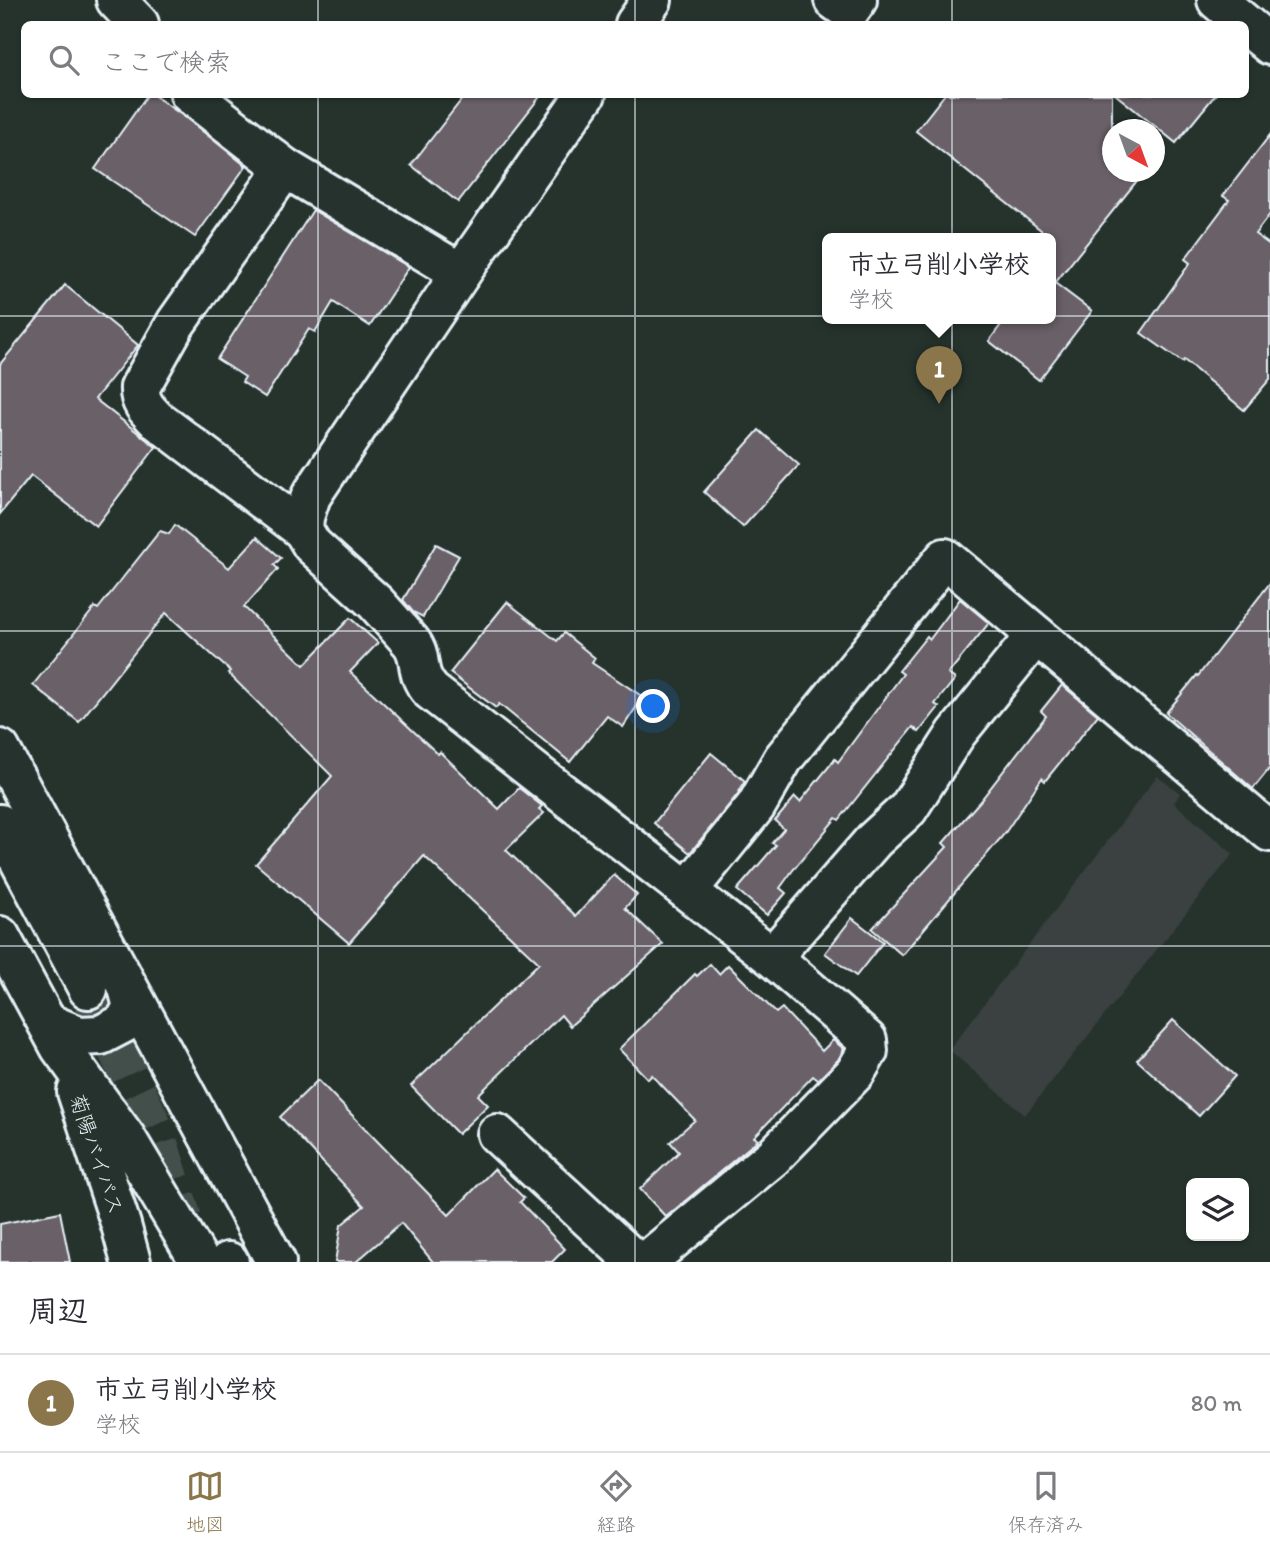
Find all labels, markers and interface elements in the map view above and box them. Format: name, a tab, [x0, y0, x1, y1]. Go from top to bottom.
search box	[21, 21, 1249, 98]
icon: search	[45, 41, 83, 79]
text: ここで検索	[101, 46, 231, 78]
north arrow	[1102, 119, 1165, 182]
popup	[822, 233, 1056, 324]
text: 市立弓削小学校	[848, 248, 1030, 280]
text: 学校	[848, 285, 894, 313]
pin: 1	[916, 346, 962, 404]
your location	[636, 689, 670, 723]
street label: 菊陽バイパス	[65, 1091, 129, 1217]
map controls	[1186, 1178, 1249, 1241]
button: layers	[1186, 1178, 1249, 1241]
text: 周辺	[28, 1292, 88, 1329]
text: 市立弓削小学校	[95, 1373, 277, 1405]
text: 1	[46, 1389, 56, 1417]
text: 80 m	[1191, 1389, 1242, 1417]
text: 学校	[95, 1410, 141, 1438]
tab: 地図	[186, 1467, 224, 1536]
tab: 経路	[597, 1467, 635, 1536]
tab: 保存済み	[1008, 1467, 1084, 1536]

